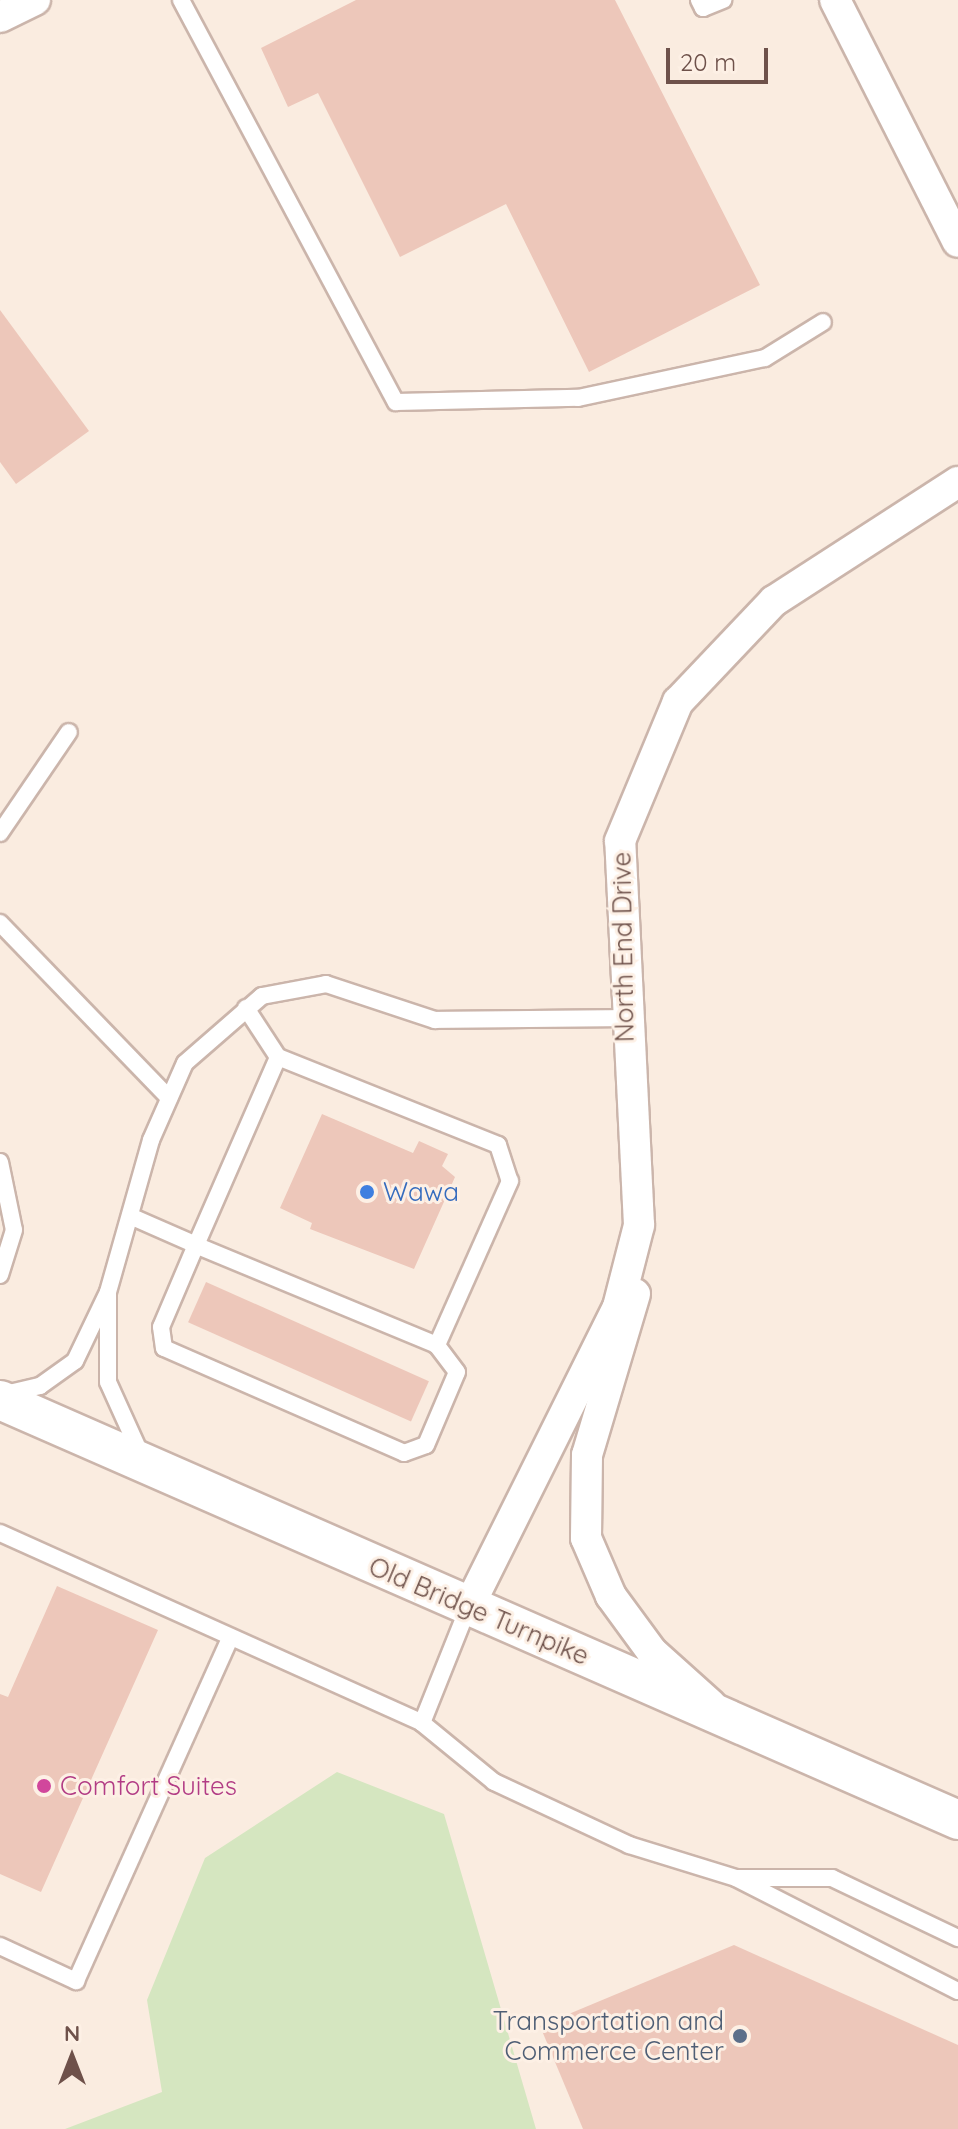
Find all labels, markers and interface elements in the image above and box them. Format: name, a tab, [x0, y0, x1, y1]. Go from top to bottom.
scale bar	[670, 32, 772, 82]
text: 20 m	[680, 47, 736, 77]
street label: North End Drive	[606, 851, 640, 1043]
place label: Wawa	[383, 1176, 459, 1208]
marker: Wawa	[358, 1183, 376, 1201]
street label: Old Bridge Turnpike	[364, 1551, 594, 1671]
place label: Comfort Suites	[60, 1770, 237, 1802]
marker: Comfort Suites	[35, 1777, 53, 1795]
place label: Transportation and Commerce Center	[492, 2005, 724, 2066]
north arrow	[32, 2017, 112, 2097]
text: N	[64, 2019, 80, 2047]
marker: Transportation and Commerce Center	[731, 2027, 749, 2045]

